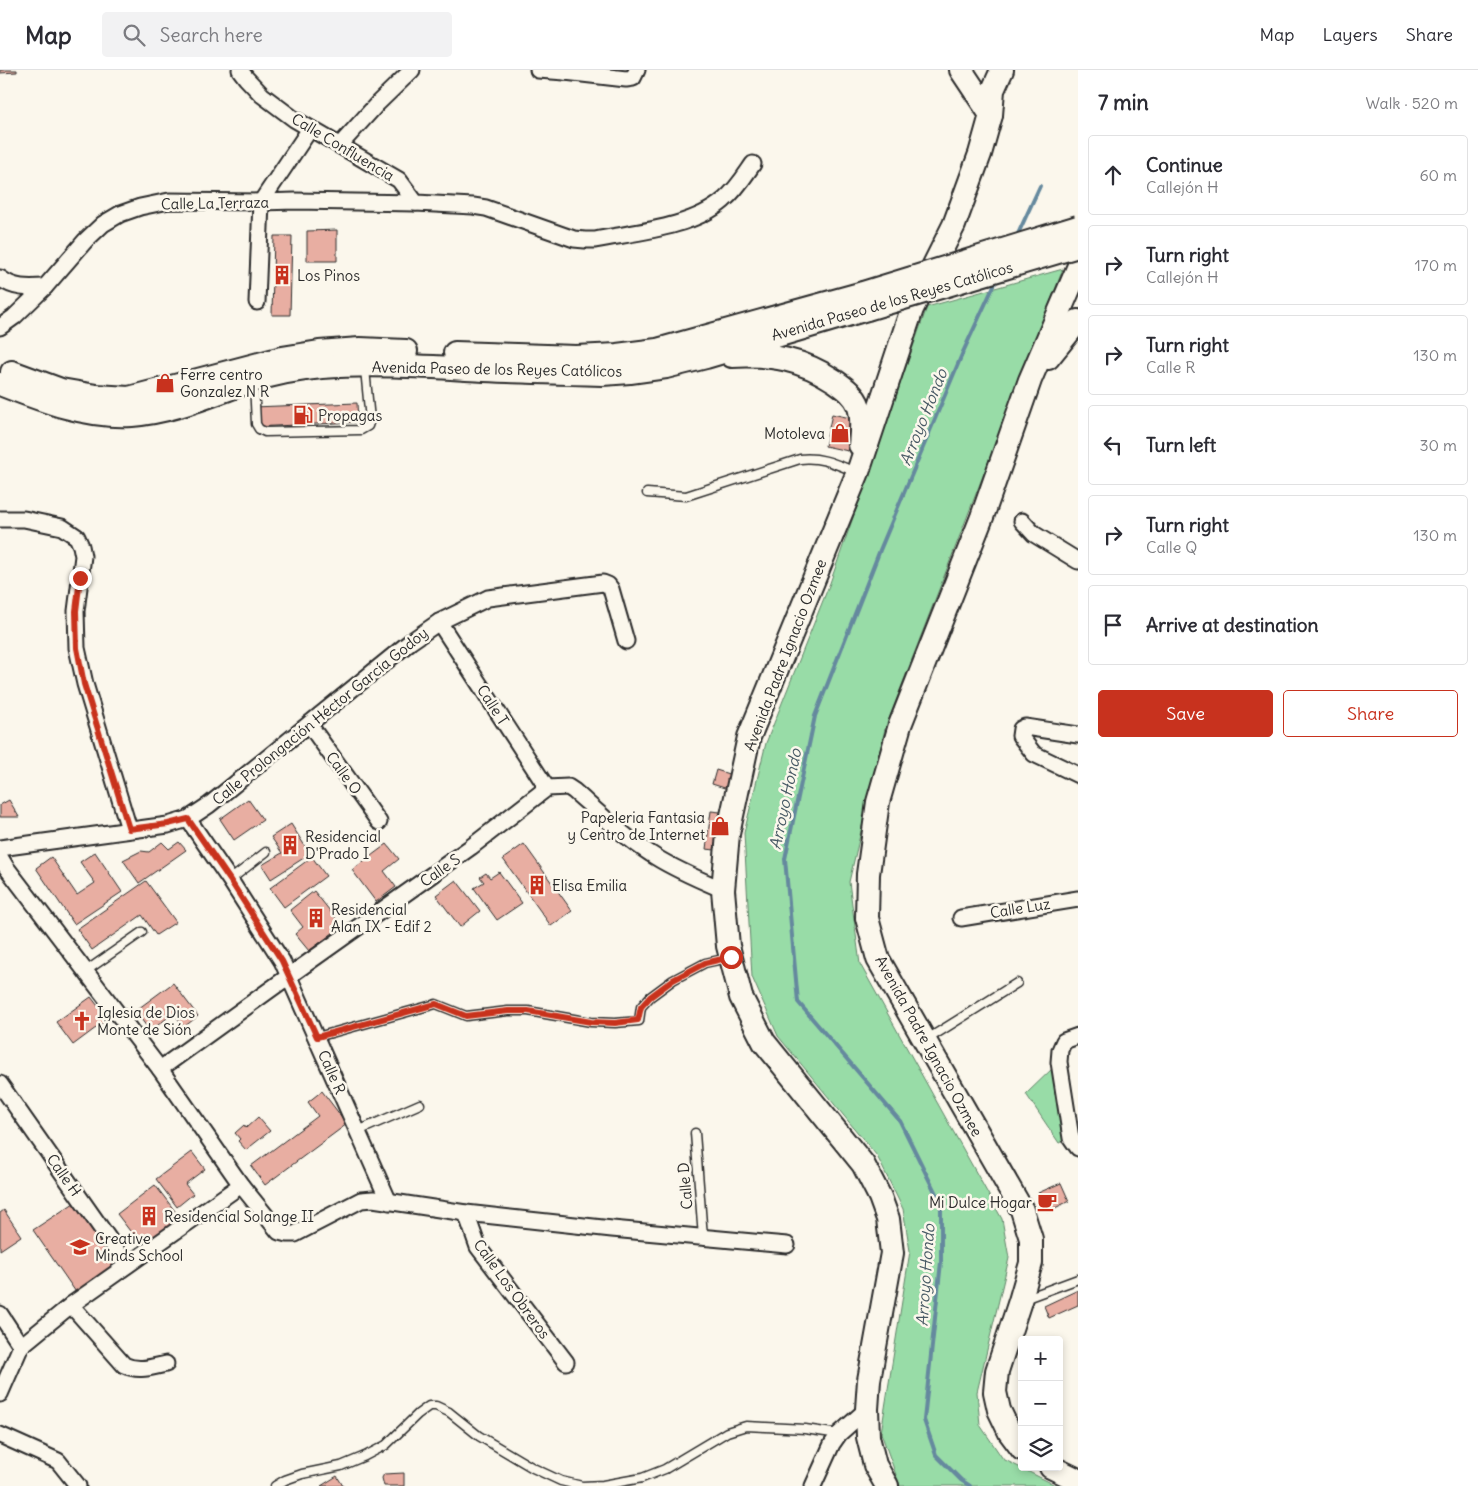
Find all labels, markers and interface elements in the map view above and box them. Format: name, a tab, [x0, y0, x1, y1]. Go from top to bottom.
search box	[102, 12, 452, 57]
text: Map	[25, 20, 72, 50]
icon: search	[120, 21, 148, 49]
text: Search here	[160, 23, 263, 47]
text: Map	[1259, 23, 1294, 46]
text: Layers	[1322, 23, 1378, 46]
text: Share	[1406, 23, 1453, 46]
text: 7 min	[1098, 89, 1149, 116]
text: Walk · 520 m	[1366, 93, 1458, 113]
street label: Calle Confluencia	[288, 109, 398, 185]
text: Continue	[1146, 153, 1223, 177]
icon: ahead	[1099, 161, 1127, 189]
text: 60 m	[1419, 165, 1457, 185]
text: Callejón H	[1146, 177, 1218, 197]
street label: Calle La Terraza	[161, 193, 270, 213]
text: Turn right	[1146, 243, 1229, 267]
icon: right	[1099, 251, 1127, 279]
text: 170 m	[1414, 255, 1457, 275]
street label: Avenida Paseo de los Reyes Católicos	[769, 257, 1015, 345]
building icon: Los Pinos	[271, 264, 293, 286]
place label: Los Pinos	[297, 266, 360, 285]
text: Callejón H	[1146, 267, 1218, 287]
text: Turn right	[1146, 333, 1229, 357]
icon: right	[1099, 341, 1127, 369]
text: 130 m	[1413, 345, 1457, 365]
street label: Avenida Paseo de los Reyes Católicos	[372, 357, 622, 381]
text: Calle R	[1146, 357, 1195, 377]
place label: Ferre centro Gonzalez N R	[180, 365, 270, 401]
water label: Arroyo Hondo	[895, 365, 952, 468]
shop icon: Ferre centro Gonzalez N R	[154, 372, 176, 394]
fuel station icon: Propagas	[292, 404, 314, 426]
place label: Propagas	[318, 406, 382, 425]
shop icon: Motoleva	[829, 422, 851, 444]
place label: Motoleva	[764, 424, 825, 443]
icon: left	[1099, 431, 1127, 459]
text: Turn left	[1146, 433, 1216, 457]
text: 30 m	[1420, 435, 1457, 455]
text: Turn right	[1146, 513, 1229, 537]
icon: right	[1099, 521, 1127, 549]
text: 130 m	[1413, 525, 1457, 545]
text: Calle Q	[1146, 537, 1197, 557]
street label: Avenida Padre Ignacio Ozmee	[740, 556, 830, 754]
route end	[69, 567, 92, 590]
icon: arrive	[1099, 611, 1127, 639]
text: Arrive at destination	[1146, 613, 1319, 637]
street label: Calle Prolongación Héctor García Godoy	[208, 623, 432, 809]
street label: Calle T	[473, 681, 513, 729]
button: Save	[1098, 690, 1273, 737]
button: Share	[1283, 690, 1458, 737]
water label: Arroyo Hondo	[765, 746, 806, 851]
street label: Calle O	[322, 748, 366, 798]
place label: Papeleria Fantasia y Centro de Internet	[567, 808, 705, 844]
shop icon: Papeleria Fantasia y Centro de Internet	[709, 815, 731, 837]
place label: Residencial D'Prado I	[305, 827, 381, 863]
building icon: Residencial D'Prado I	[279, 834, 301, 856]
street label: Calle S	[416, 849, 464, 891]
building icon: Elisa Emilia	[526, 874, 548, 896]
place label: Elisa Emilia	[552, 876, 627, 895]
street label: Calle Luz	[989, 894, 1051, 922]
place label: Residencial Alan IX - Edif 2	[331, 900, 432, 936]
building icon: Residencial Alan IX - Edif 2	[305, 907, 327, 929]
route start	[720, 946, 743, 969]
street label: Avenida Padre Ignacio Ozmee	[871, 952, 987, 1140]
place label: Iglesia de Dios Monte de Sión	[97, 1003, 195, 1039]
church icon: Iglesia de Dios Monte de Sión	[71, 1010, 93, 1032]
street label: Calle R	[314, 1047, 350, 1097]
street label: Calle H	[43, 1150, 86, 1200]
street label: Calle D	[673, 1162, 697, 1210]
cafe icon: Mi Dulce Hogar	[1036, 1191, 1058, 1213]
place label: Mi Dulce Hogar	[929, 1193, 1032, 1212]
building icon: Residencial Solange II	[138, 1205, 160, 1227]
place label: Residencial Solange II	[164, 1207, 314, 1226]
water label: Arroyo Hondo	[911, 1222, 939, 1327]
place label: Creative Minds School	[95, 1229, 183, 1265]
school or university icon: Creative Minds School	[69, 1236, 91, 1258]
street label: Calle Los Obreros	[470, 1236, 555, 1343]
map controls	[1018, 1336, 1063, 1471]
button: +	[1018, 1336, 1063, 1381]
button: −	[1018, 1381, 1063, 1426]
button: layers	[1018, 1426, 1063, 1471]

